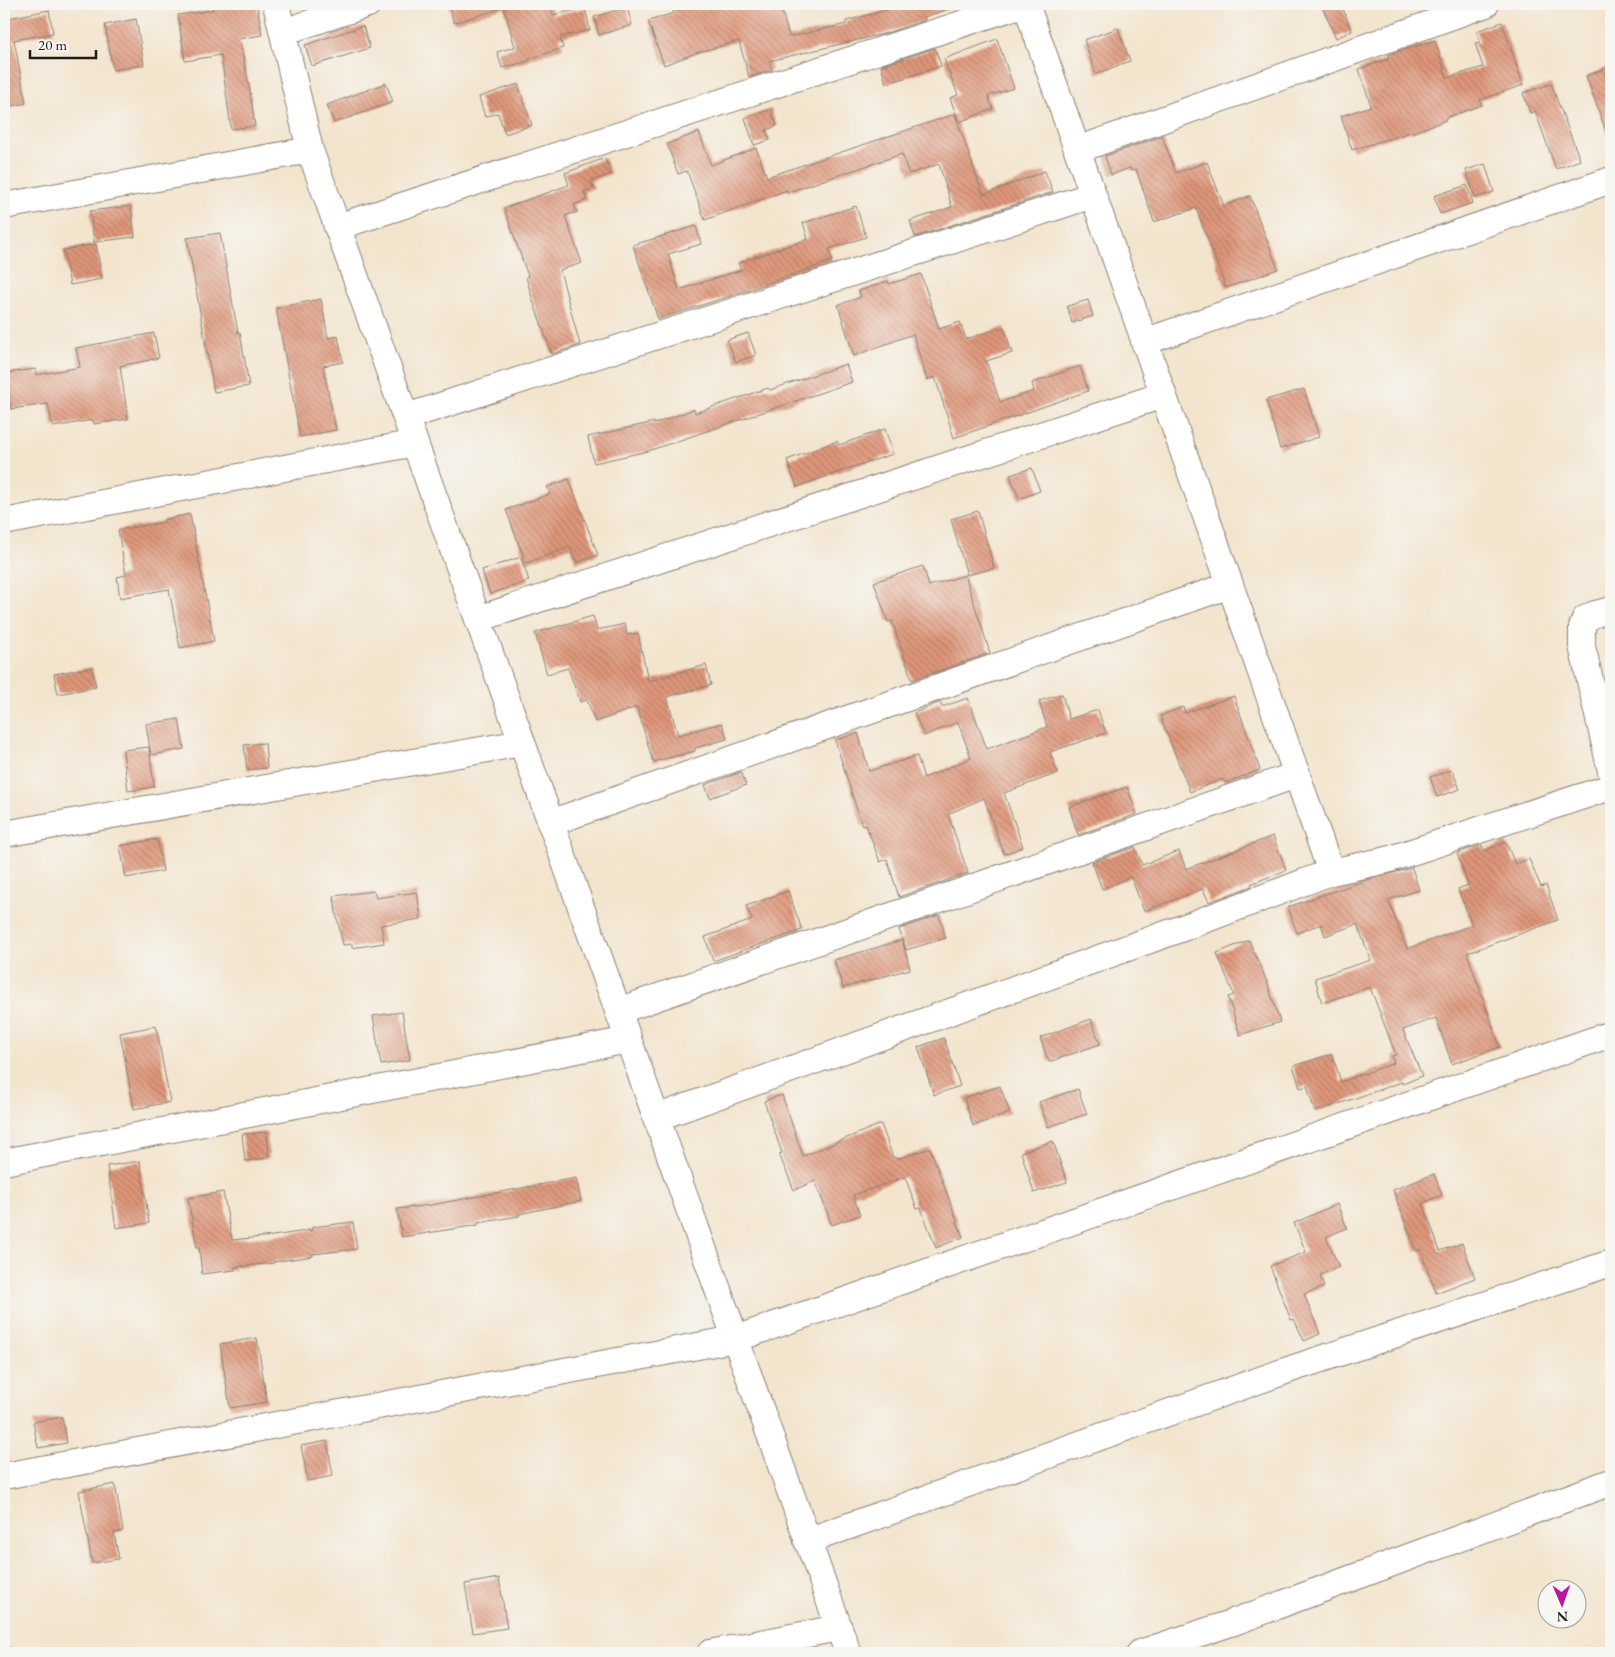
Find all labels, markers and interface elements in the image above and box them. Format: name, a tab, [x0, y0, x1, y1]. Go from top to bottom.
scale bar	[30, 28, 96, 60]
text: 20 m	[38, 35, 67, 54]
north arrow	[1538, 1580, 1588, 1630]
text: N	[1556, 1608, 1568, 1626]

